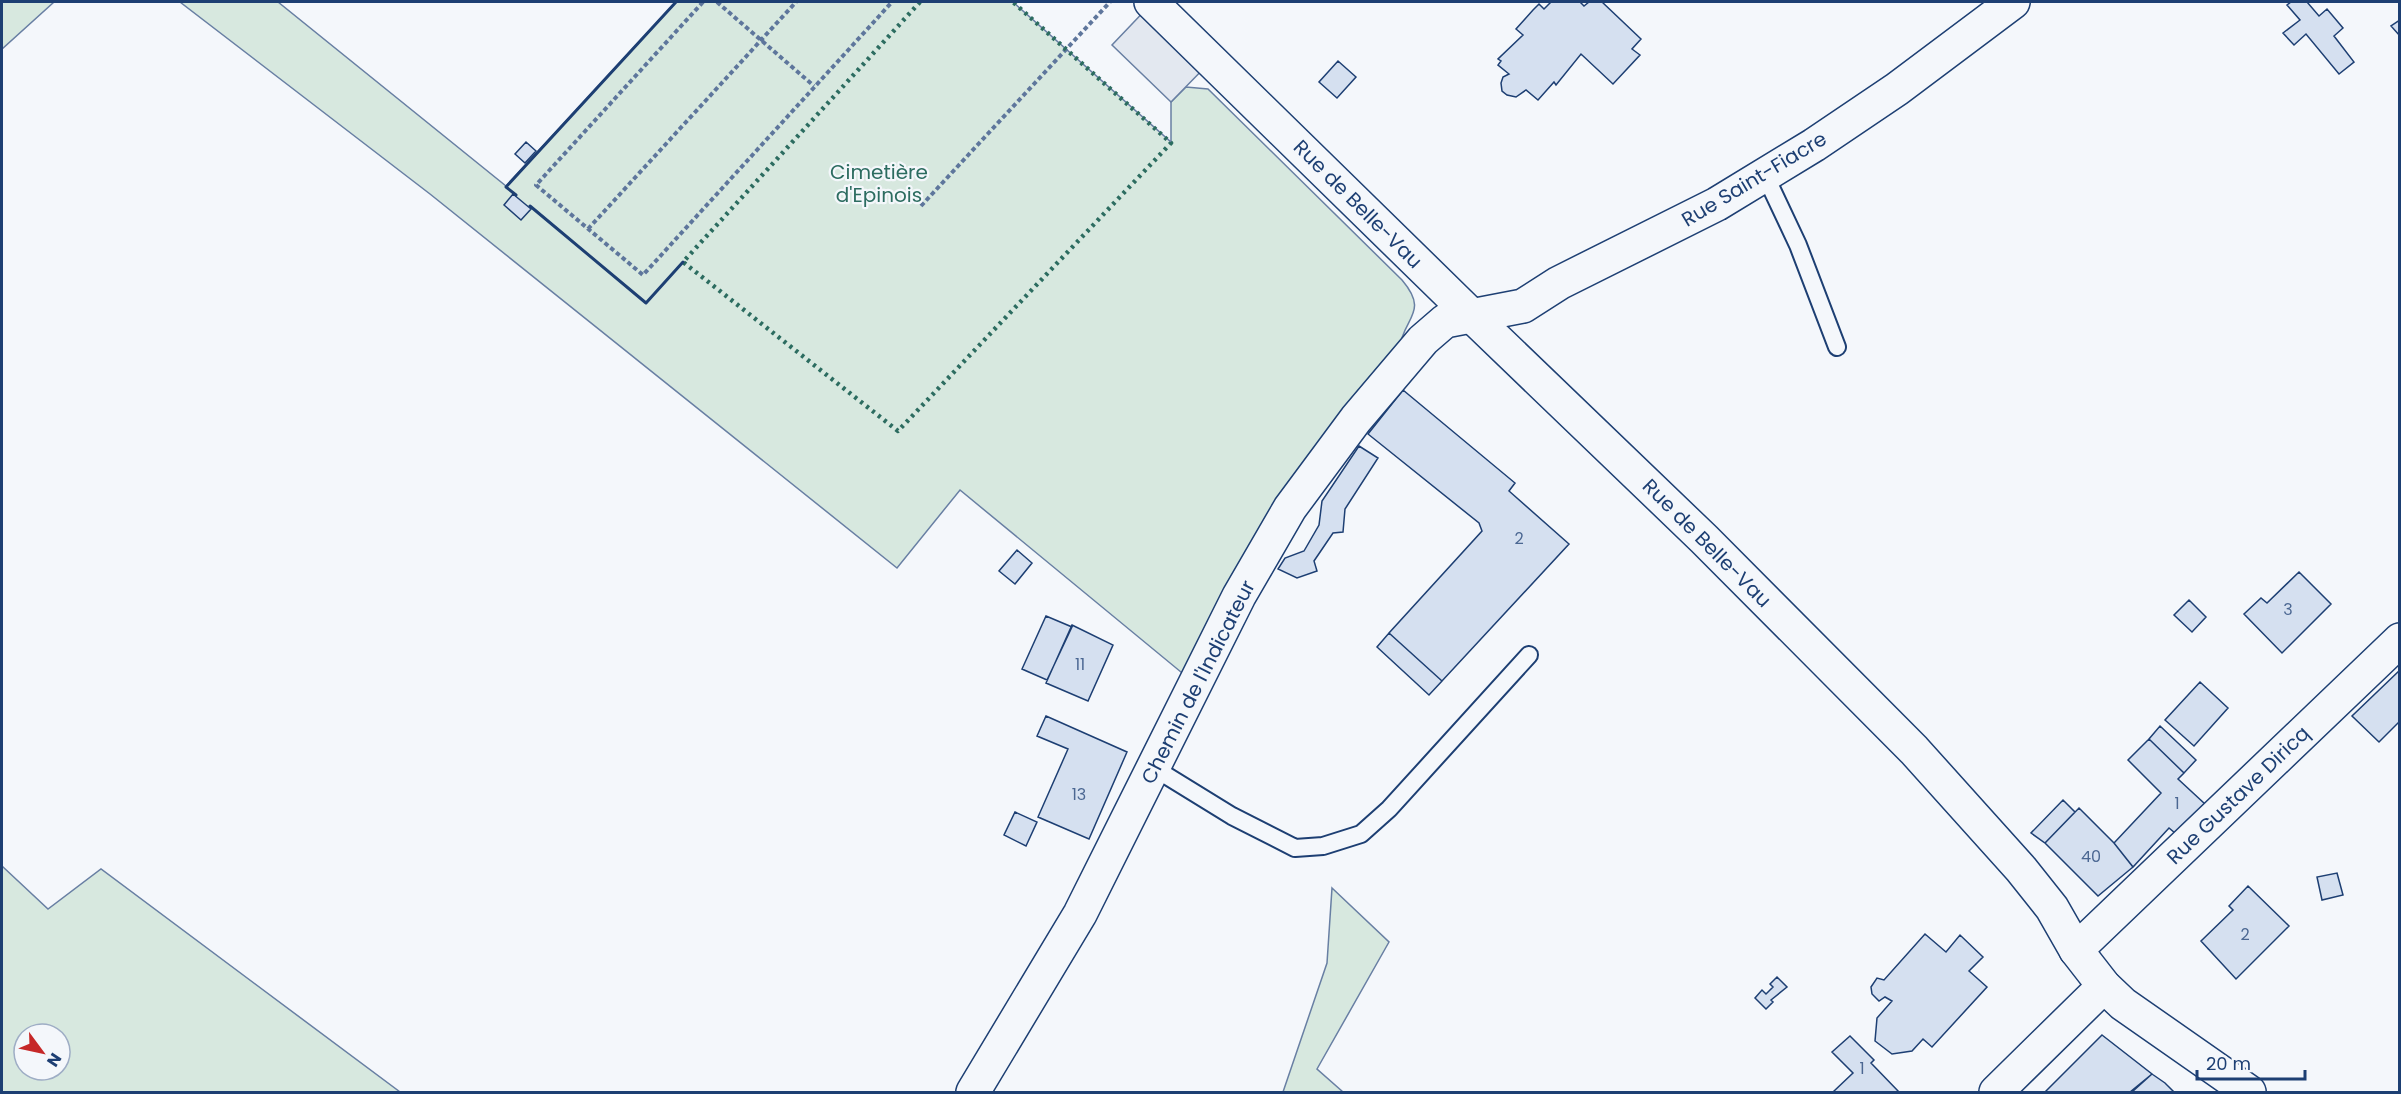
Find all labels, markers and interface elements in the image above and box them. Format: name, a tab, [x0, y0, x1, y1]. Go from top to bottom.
street label: Rue Saint-Fiacre	[1676, 125, 1832, 233]
street label: Rue de Belle-Vau	[1287, 133, 1429, 275]
park label: Cimetière d'Epinois	[830, 158, 928, 209]
street label: Rue de Belle-Vau	[1636, 472, 1778, 614]
house number: 2	[1514, 527, 1524, 550]
street label: Chemin de l'Indicateur	[1134, 575, 1262, 789]
house number: 3	[2283, 598, 2293, 621]
house number: 11	[1075, 653, 1085, 676]
street label: Rue Gustave Diricq	[2161, 720, 2315, 870]
house number: 13	[1072, 783, 1086, 806]
house number: 1	[2174, 792, 2180, 815]
house number: 40	[2081, 845, 2101, 868]
house number: 2	[2240, 923, 2250, 946]
north arrow	[12, 1022, 72, 1082]
scale bar	[2197, 1043, 2305, 1081]
text: N	[41, 1049, 67, 1071]
text: 20 m	[2206, 1051, 2251, 1076]
house number: 1	[1859, 1057, 1865, 1080]

